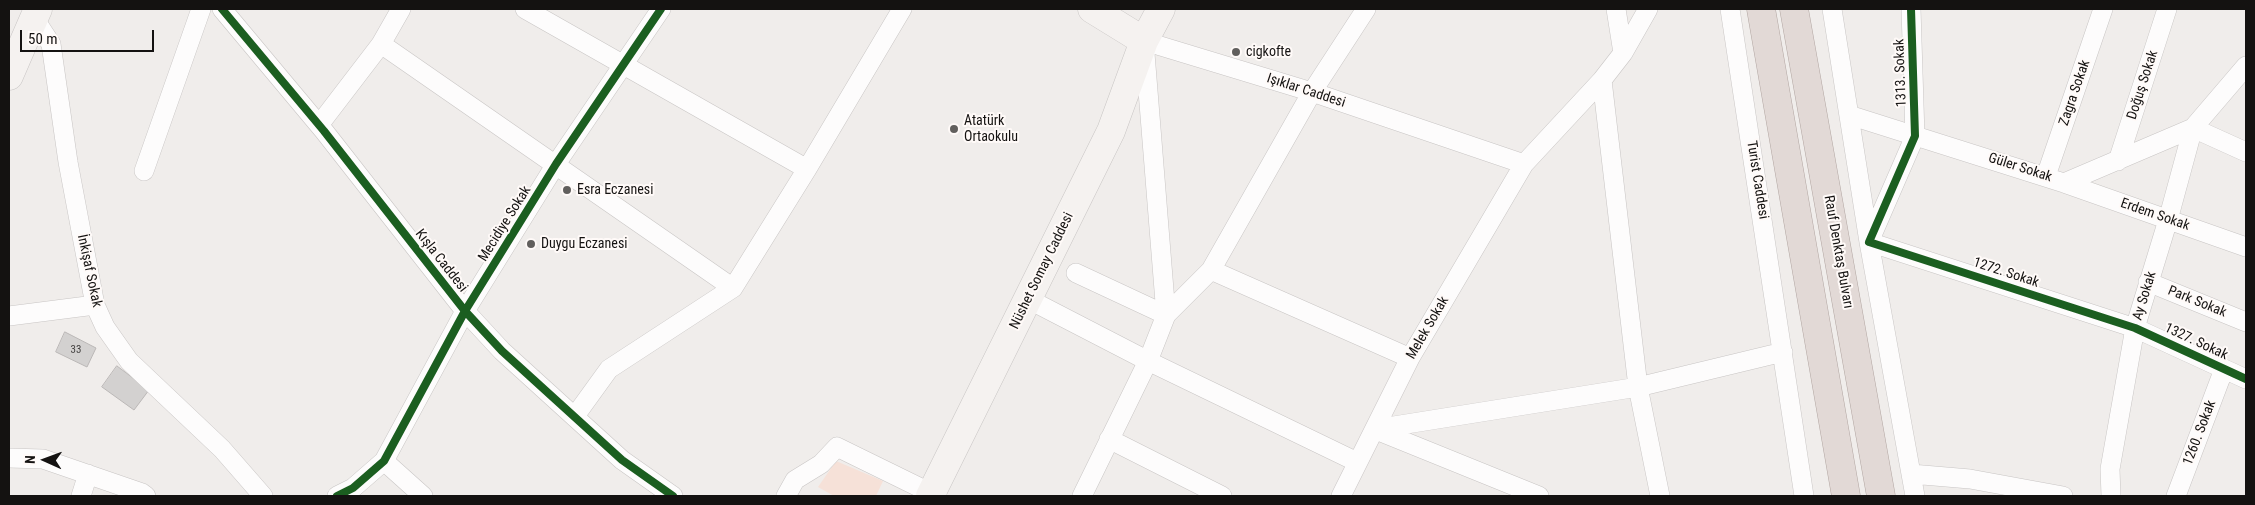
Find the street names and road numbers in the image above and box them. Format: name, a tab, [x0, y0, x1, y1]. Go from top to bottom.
street label: 1313. Sokak	[1891, 39, 1911, 107]
street label: Doğuş Sokak	[2124, 48, 2162, 122]
street label: Zagra Sokak	[2056, 58, 2094, 128]
street label: Işıklar Caddesi	[1265, 70, 1347, 112]
street label: Turist Caddesi	[1742, 140, 1772, 220]
street label: Güler Sokak	[1986, 150, 2054, 186]
street label: Mecidiye Sokak	[475, 183, 535, 265]
street label: Rauf Denktaş Bulvarı	[1820, 194, 1856, 310]
street label: Erdem Sokak	[2118, 195, 2192, 235]
street label: Nüshet Somay Caddesi	[1006, 210, 1078, 332]
street label: Kışla Caddesi	[411, 226, 471, 296]
street label: İnkişaf Sokak	[73, 233, 105, 309]
street label: 1272. Sokak	[1971, 254, 2041, 292]
street label: Ay Sokak	[2130, 269, 2160, 323]
street label: Park Sokak	[2165, 283, 2229, 321]
street label: Melek Sokak	[1403, 293, 1453, 363]
street label: 1327. Sokak	[2162, 320, 2230, 364]
street label: 1260. Sokak	[2180, 398, 2220, 468]

